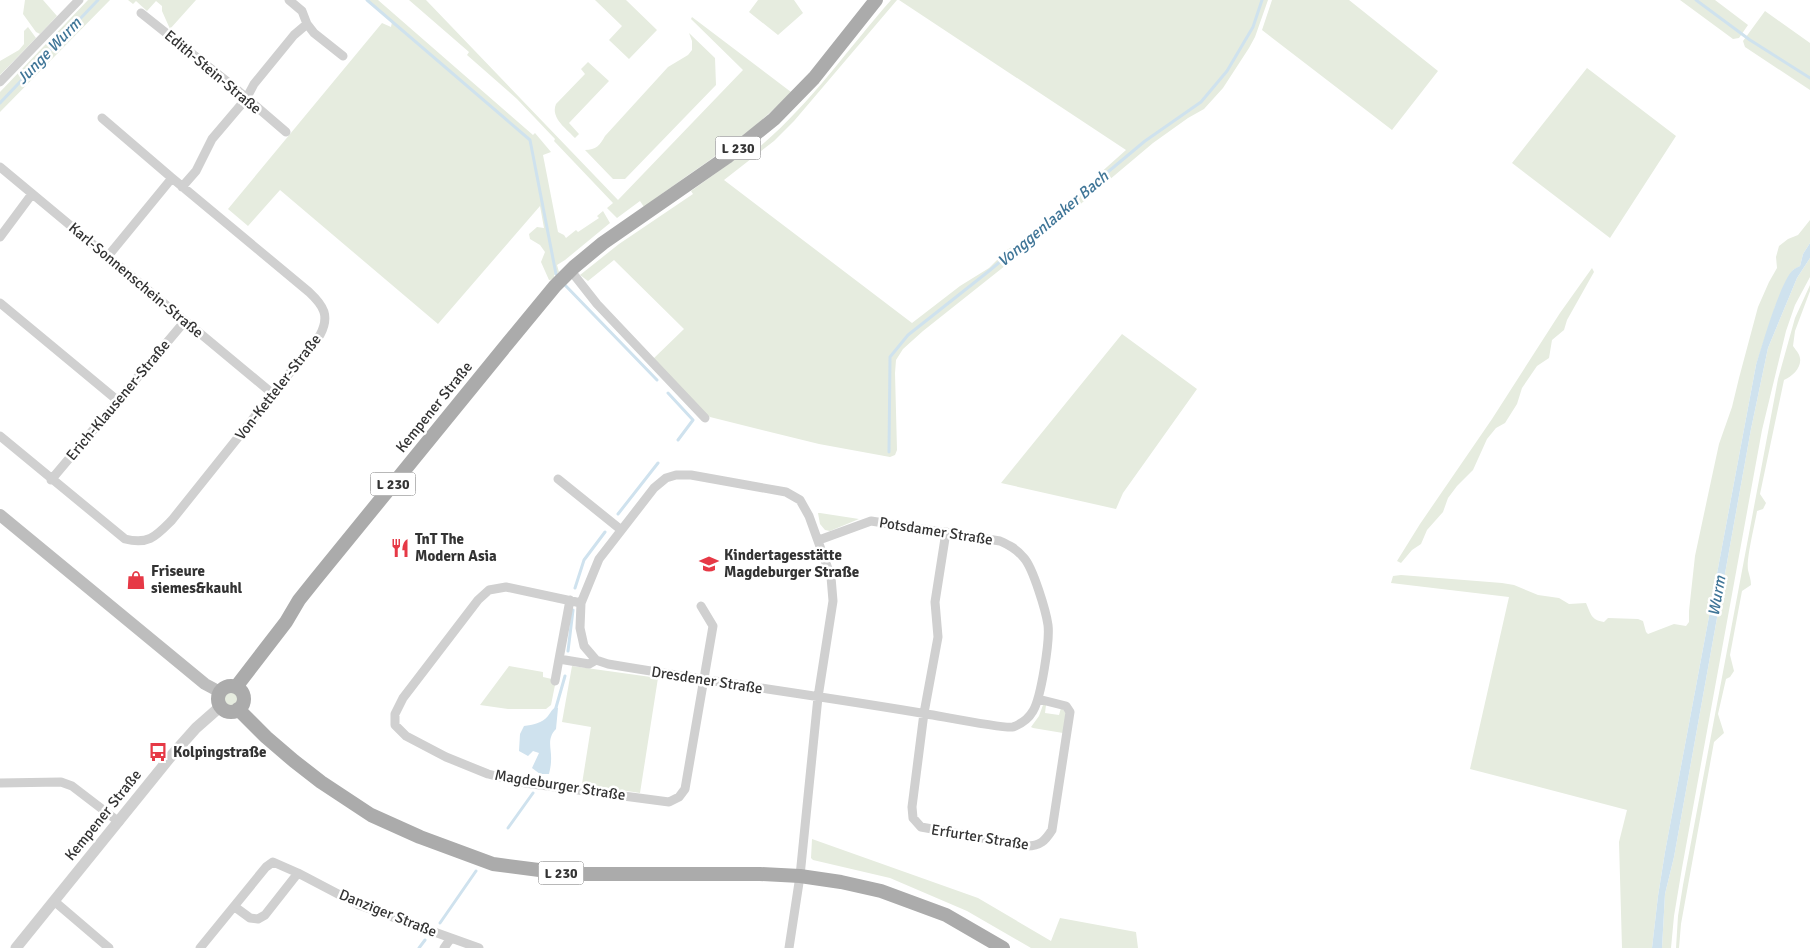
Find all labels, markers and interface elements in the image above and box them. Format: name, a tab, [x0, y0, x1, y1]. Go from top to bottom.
water label: Junge Wurm	[12, 13, 87, 89]
street label: Edith-Stein-Straße	[161, 26, 265, 118]
road number: L 230	[716, 136, 760, 160]
water label: Vonggenlaaker Bach	[993, 166, 1114, 271]
street label: Karl-Sonnenschein-Straße	[65, 218, 207, 342]
street label: Von-Ketteler-Straße	[231, 331, 325, 443]
street label: Erich-Klausener-Straße	[62, 336, 174, 464]
street label: Kempener Straße	[392, 358, 476, 456]
road number: L 230	[370, 472, 416, 496]
street label: Potsdamer Straße	[878, 513, 994, 549]
place label: TnT The Modern Asia	[415, 530, 497, 565]
restaurant icon: TnT The Modern Asia	[389, 537, 411, 559]
place label: Kindertagesstätte Magdeburger Straße	[724, 546, 859, 581]
school or university icon: Kindertagesstätte Magdeburger Straße	[698, 553, 720, 575]
place label: Friseure siemes&kauhl	[151, 562, 243, 597]
shop icon: Friseure siemes&kauhl	[125, 569, 147, 591]
water label: Wurm	[1704, 573, 1731, 618]
street label: Dresdener Straße	[650, 662, 764, 698]
bus stop icon: Kolpingstraße	[147, 741, 169, 763]
place label: Kolpingstraße	[173, 743, 267, 761]
street label: Kempener Straße	[61, 766, 145, 864]
street label: Magdeburger Straße	[493, 766, 627, 804]
street label: Erfurter Straße	[930, 820, 1030, 854]
road number: L 230	[538, 861, 584, 884]
street label: Danziger Straße	[336, 885, 440, 941]

